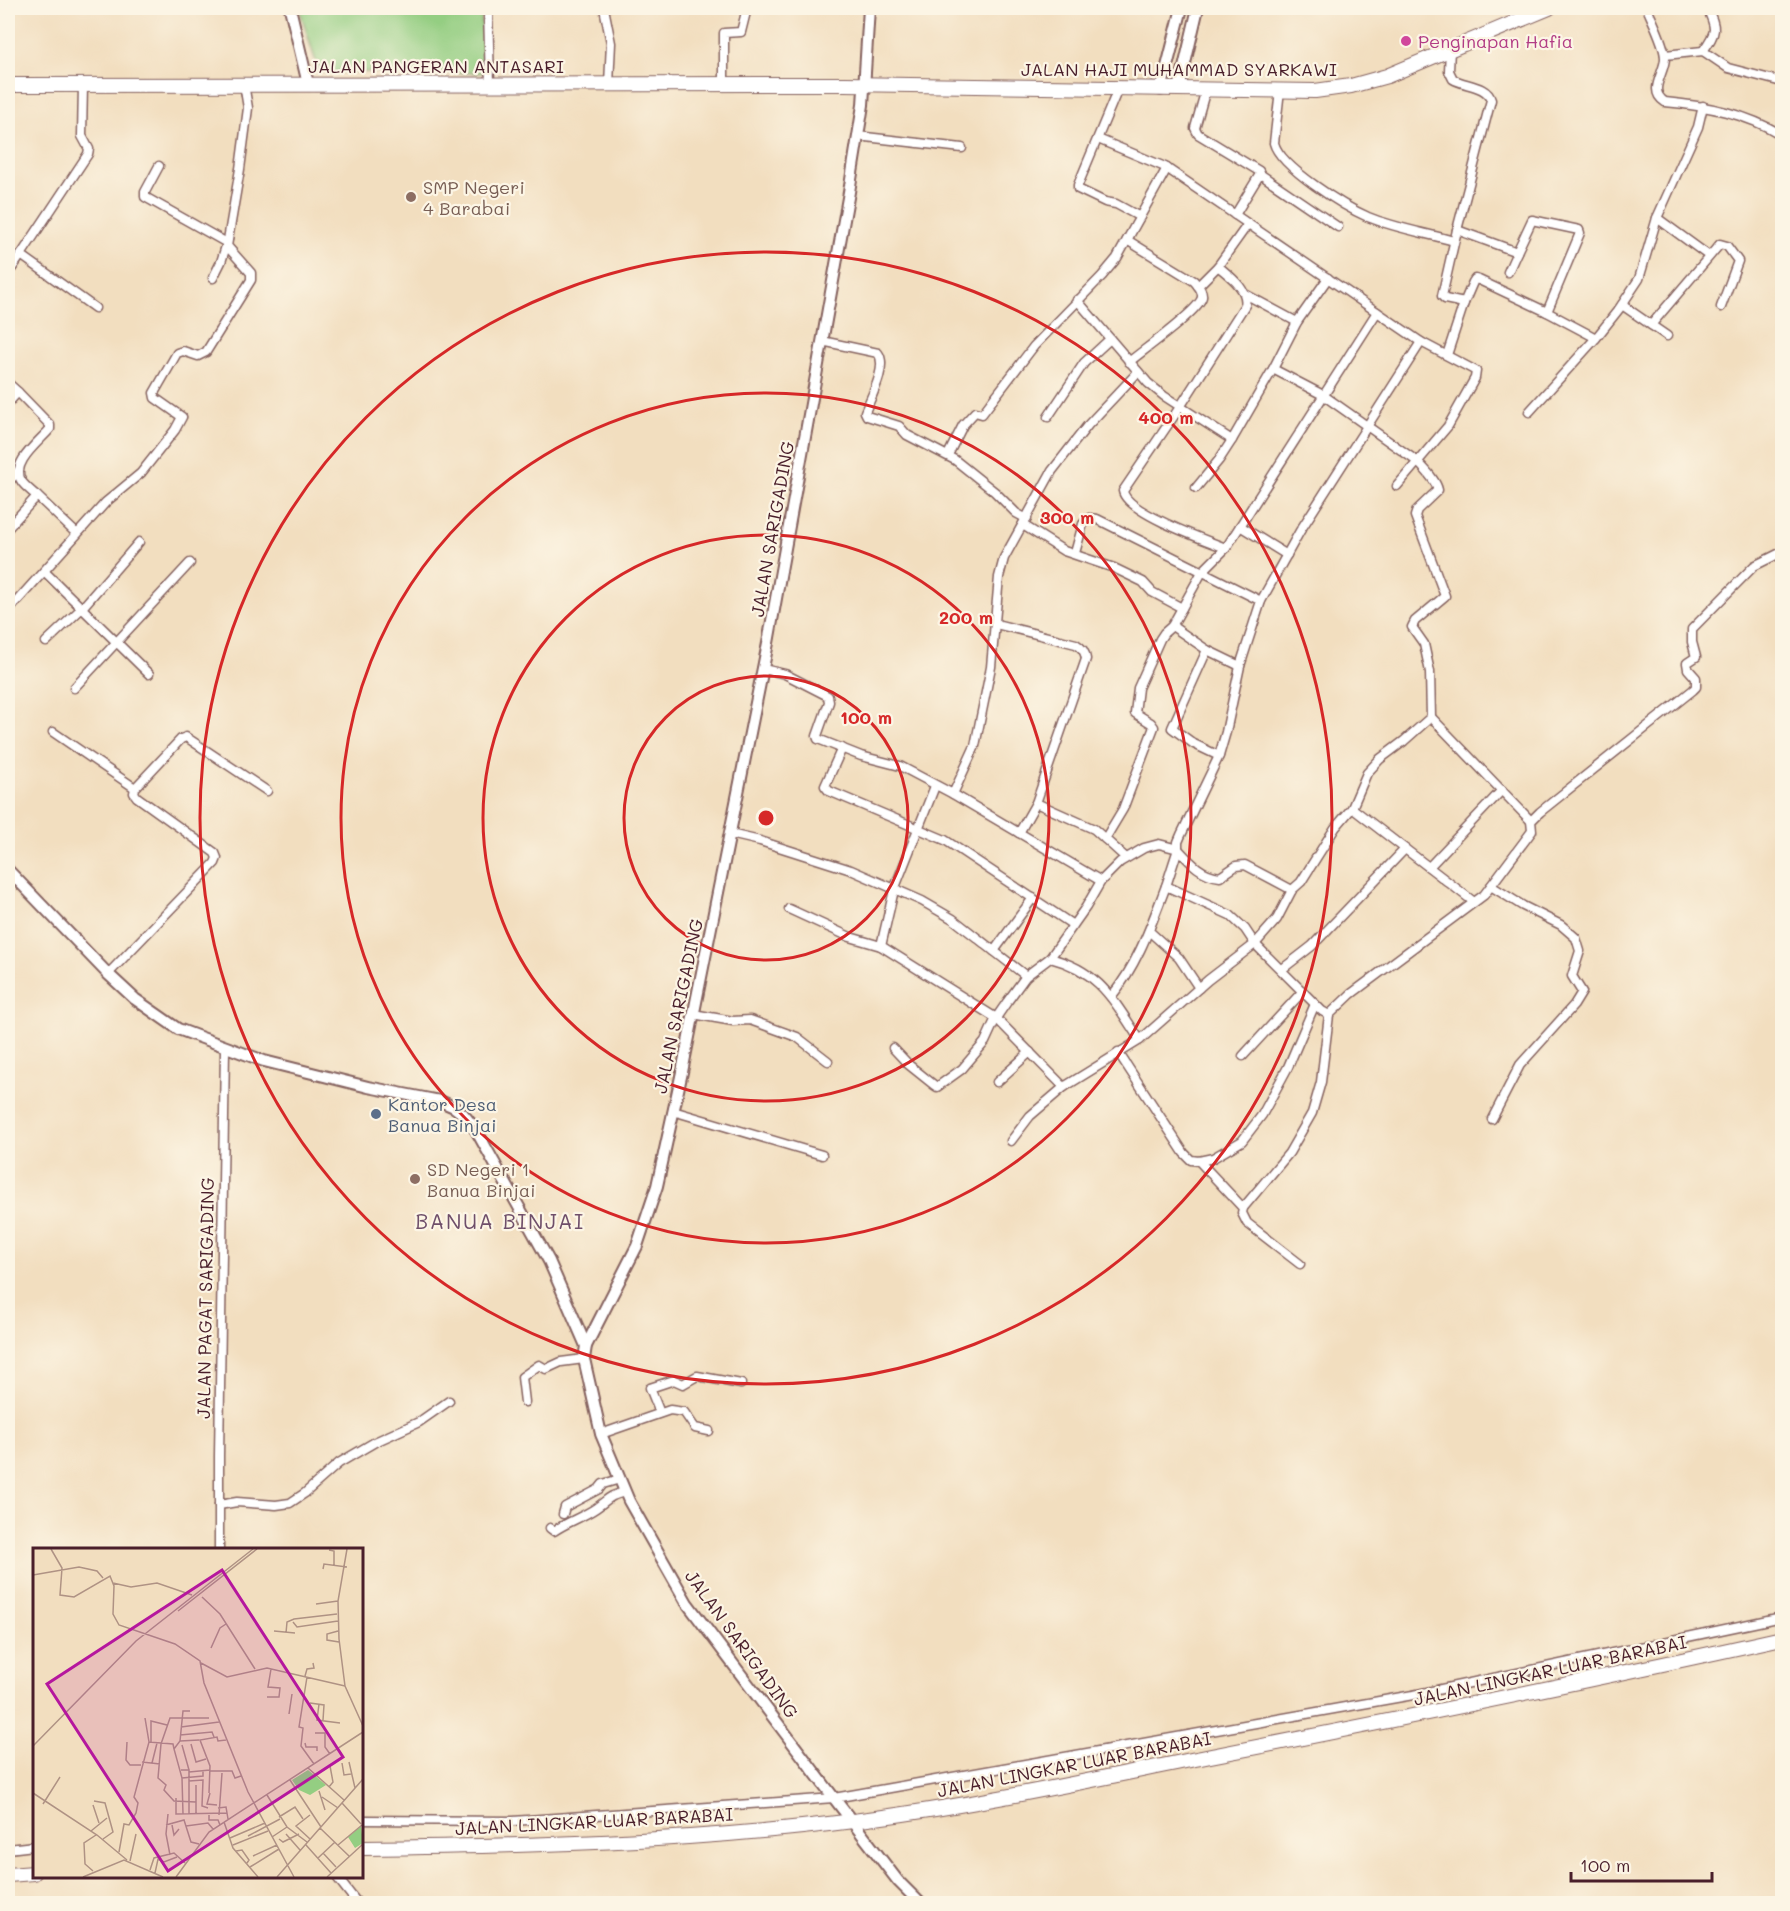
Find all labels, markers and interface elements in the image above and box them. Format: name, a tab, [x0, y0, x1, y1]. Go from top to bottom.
place label: Penginapan Hafia	[1418, 29, 1573, 53]
marker: Penginapan Hafia	[1399, 34, 1413, 48]
street label: JALAN PANGERAN ANTASARI	[308, 54, 564, 78]
street label: JALAN HAJI MUHAMMAD SYARKAWI	[1021, 57, 1337, 81]
place label: SMP Negeri 4 Barabai	[423, 175, 525, 220]
marker: SMP Negeri 4 Barabai	[404, 190, 418, 204]
text: 400 m	[1138, 405, 1194, 429]
street label: JALAN SARIGADING	[745, 439, 799, 619]
text: 300 m	[1040, 505, 1094, 529]
text: 200 m	[939, 605, 993, 629]
text: 100 m	[840, 705, 892, 729]
centre of rings	[756, 808, 776, 828]
street label: JALAN SARIGADING	[648, 916, 708, 1096]
place label: Kantor Desa Banua Binjai	[388, 1092, 497, 1137]
marker: Kantor Desa Banua Binjai	[369, 1107, 383, 1121]
place label: SD Negeri 1 Banua Binjai	[427, 1157, 536, 1202]
marker: SD Negeri 1 Banua Binjai	[408, 1172, 422, 1186]
street label: JALAN PAGAT SARIGADING	[191, 1177, 219, 1419]
district label: BANUA BINJAI	[415, 1207, 585, 1234]
inset map	[33, 1548, 363, 1878]
street label: JALAN SARIGADING	[680, 1565, 804, 1723]
street label: JALAN LINGKAR LUAR BARABAI	[1411, 1629, 1689, 1711]
street label: JALAN LINGKAR LUAR BARABAI	[935, 1726, 1213, 1802]
street label: JALAN LINGKAR LUAR BARABAI	[454, 1802, 734, 1840]
scale bar	[1571, 1845, 1712, 1883]
text: 100 m	[1580, 1853, 1630, 1877]

